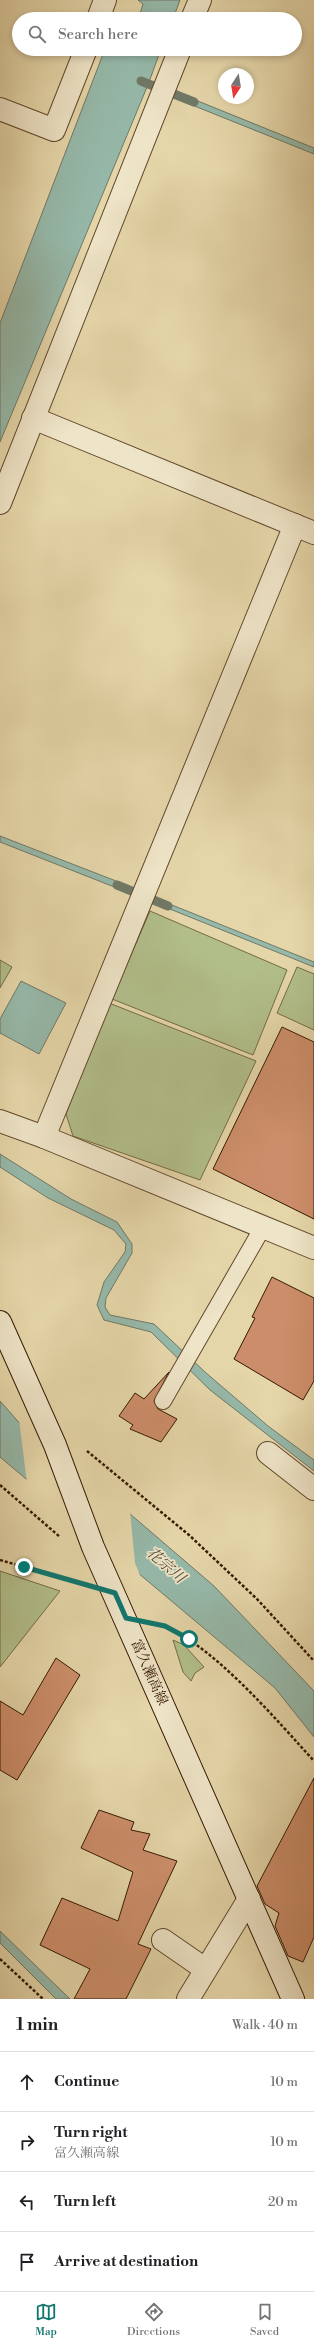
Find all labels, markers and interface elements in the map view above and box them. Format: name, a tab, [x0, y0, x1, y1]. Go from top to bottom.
search box	[12, 12, 302, 56]
icon: search	[26, 23, 48, 45]
text: Search here	[58, 25, 138, 44]
north arrow	[218, 68, 254, 104]
water label: 花宗川	[142, 1543, 190, 1589]
route end	[15, 1558, 33, 1576]
route start	[180, 1630, 198, 1648]
street label: 富久瀬高線	[127, 1637, 172, 1708]
text: 1 min	[16, 2014, 58, 2036]
text: Walk · 40 m	[232, 2017, 298, 2033]
icon: ahead	[16, 2071, 38, 2093]
text: Continue	[54, 2072, 119, 2091]
text: 10 m	[270, 2074, 298, 2090]
text: Turn right	[54, 2123, 128, 2142]
icon: right	[16, 2131, 38, 2153]
text: 10 m	[270, 2134, 298, 2150]
text: 富久瀬高線	[54, 2145, 119, 2161]
icon: left	[16, 2191, 38, 2213]
text: Turn left	[54, 2192, 116, 2211]
text: 20 m	[268, 2194, 298, 2210]
icon: arrive	[16, 2251, 38, 2273]
text: Arrive at destination	[54, 2252, 198, 2271]
tab: Map	[35, 2301, 57, 2339]
tab: Directions	[127, 2301, 180, 2339]
tab: Saved	[250, 2301, 279, 2339]

